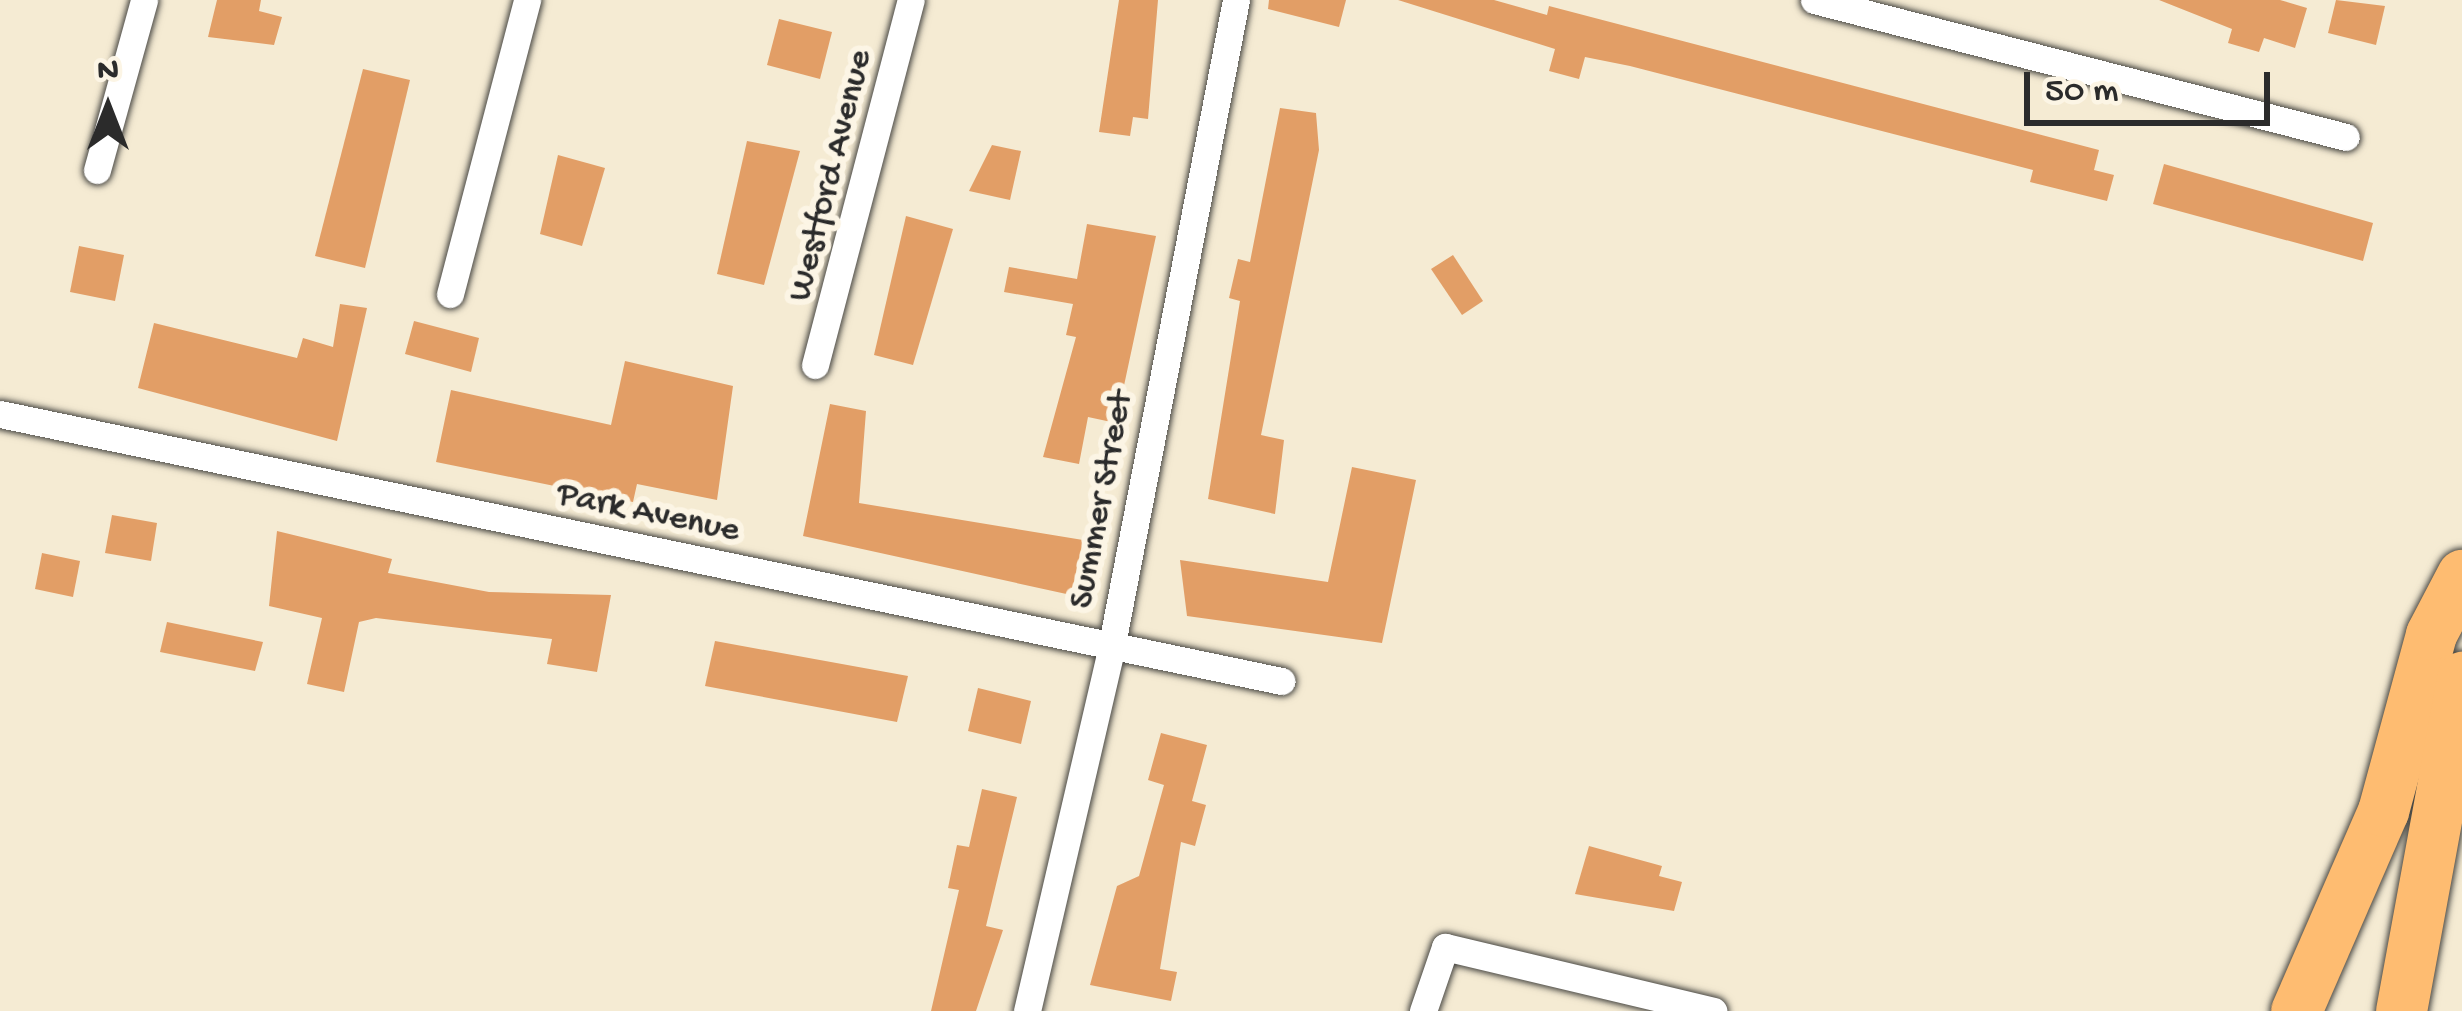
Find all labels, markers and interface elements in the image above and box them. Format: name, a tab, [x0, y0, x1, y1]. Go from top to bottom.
street label: Westford Avenue	[780, 46, 884, 306]
north arrow	[48, 48, 168, 168]
scale bar	[2030, 48, 2276, 122]
text: N	[97, 53, 119, 91]
text: 50 m	[2045, 71, 2118, 114]
street label: Summer Street	[1061, 388, 1145, 612]
street label: Park Avenue	[553, 474, 743, 554]

